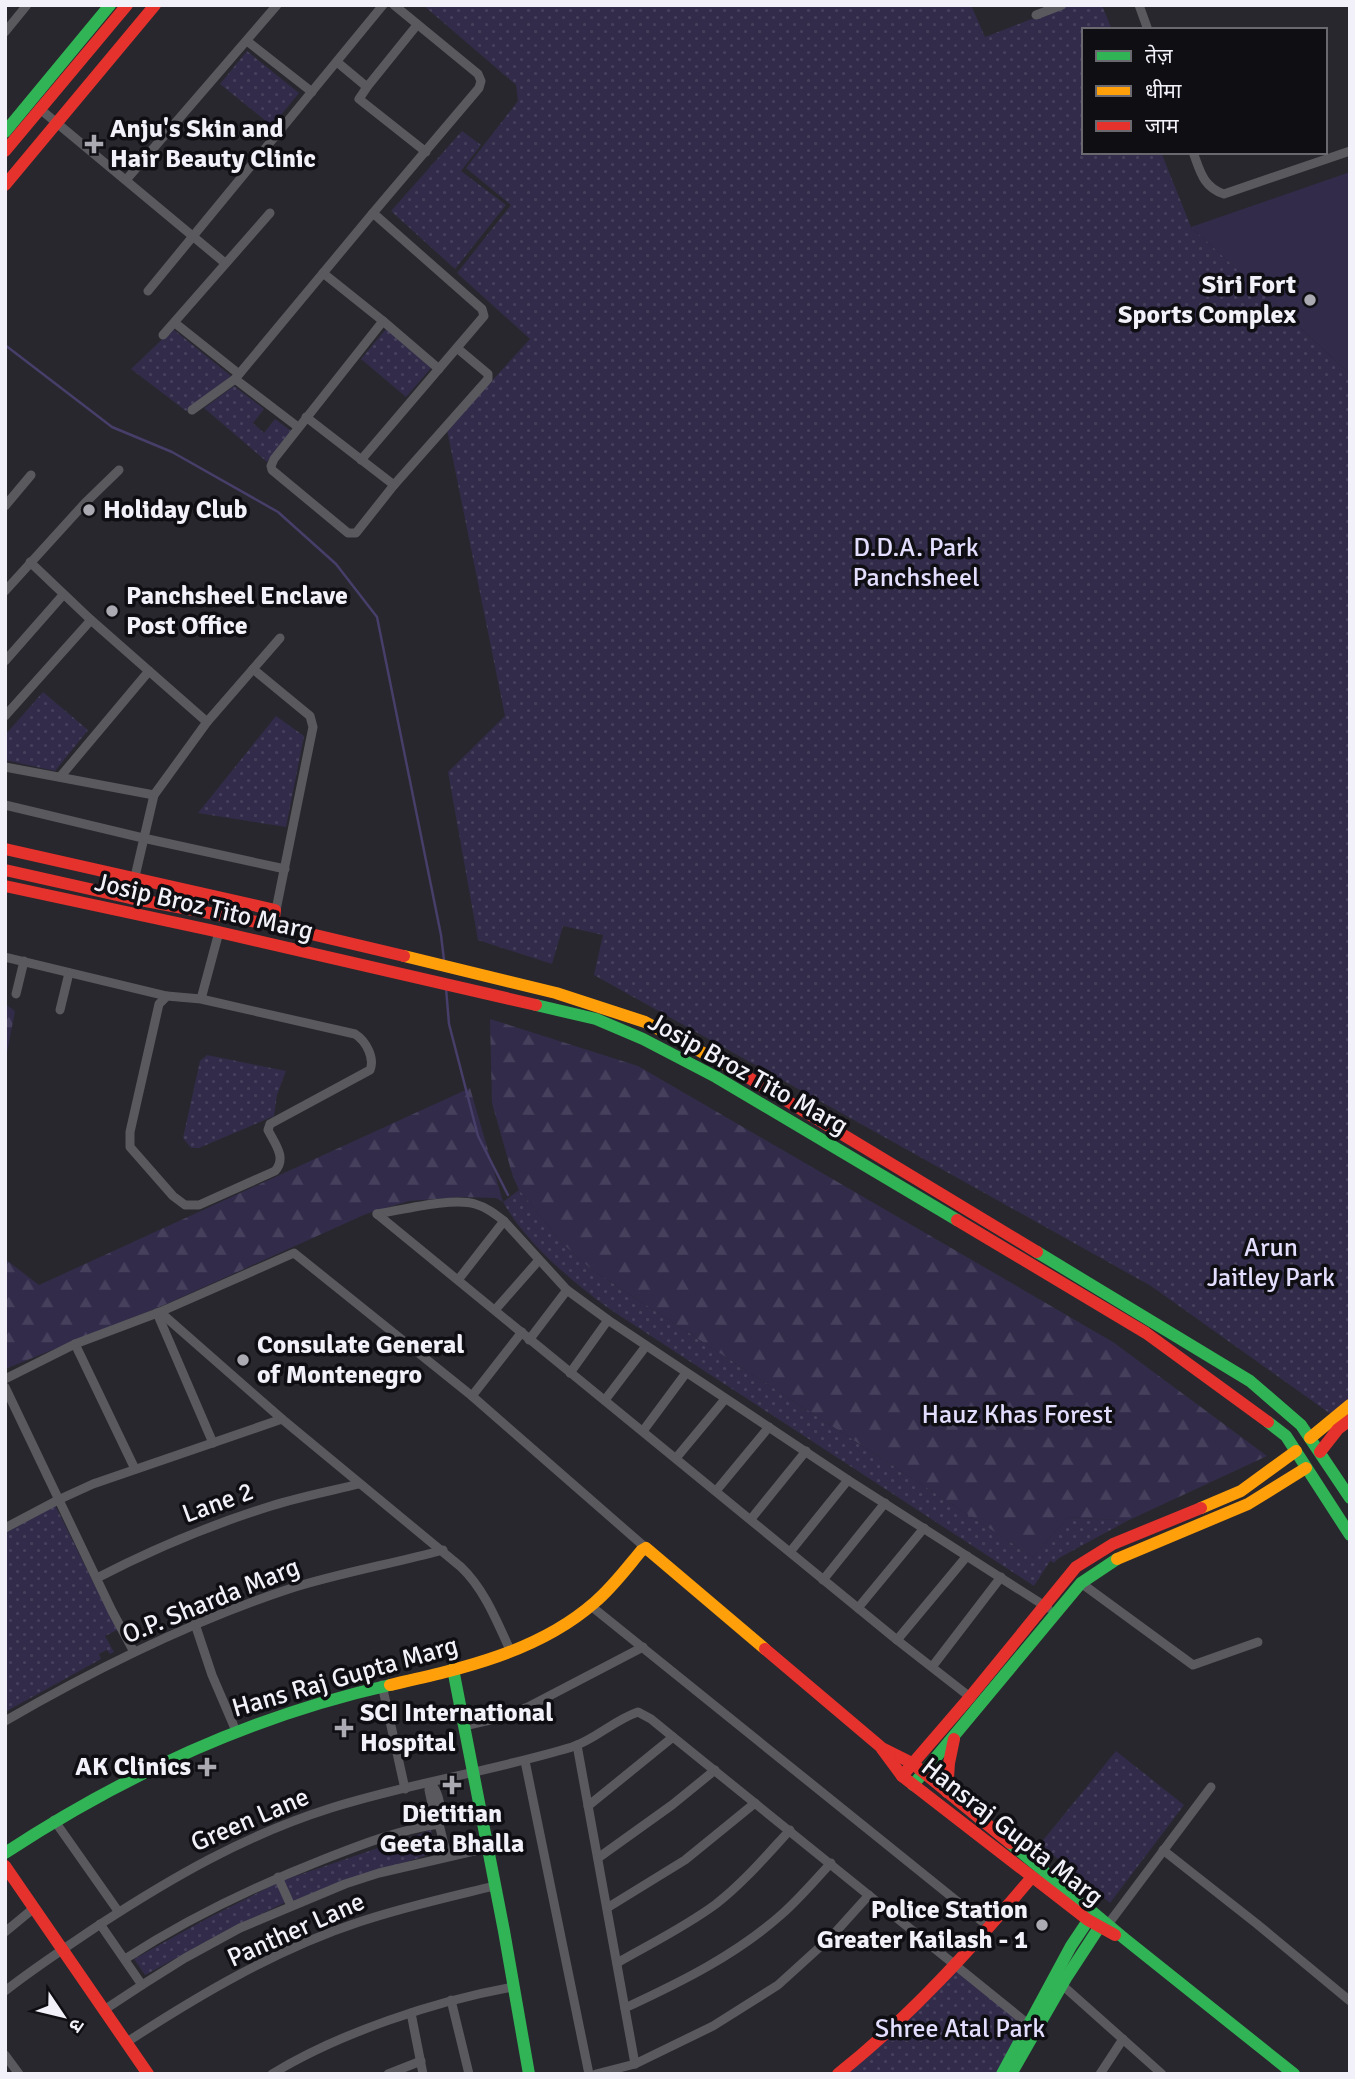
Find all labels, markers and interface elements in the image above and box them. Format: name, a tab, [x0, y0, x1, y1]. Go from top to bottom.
legend	[1082, 28, 1327, 154]
text: तेज़	[1145, 43, 1173, 69]
text: धीमा	[1145, 78, 1182, 104]
place label: Anju's Skin and Hair Beauty Clinic	[110, 113, 316, 175]
text: जाम	[1145, 113, 1179, 139]
marker: Anju's Skin and Hair Beauty Clinic	[84, 134, 104, 154]
place label: Siri Fort Sports Complex	[1118, 269, 1296, 331]
marker: Siri Fort Sports Complex	[1302, 292, 1318, 308]
place label: Holiday Club	[103, 494, 248, 526]
marker: Holiday Club	[81, 502, 97, 518]
park label: D.D.A. Park Panchsheel	[852, 532, 980, 594]
place label: Panchsheel Enclave Post Office	[126, 580, 348, 642]
marker: Panchsheel Enclave Post Office	[104, 603, 120, 619]
street label: Josip Broz Tito Marg	[92, 866, 316, 948]
street label: Josip Broz Tito Marg	[643, 1006, 853, 1142]
park label: Arun Jaitley Park	[1207, 1232, 1335, 1294]
place label: Consulate General of Montenegro	[257, 1329, 464, 1391]
marker: Consulate General of Montenegro	[235, 1352, 251, 1368]
park label: Hauz Khas Forest	[921, 1399, 1113, 1431]
street label: Lane 2	[178, 1475, 258, 1531]
street label: O.P. Sharda Marg	[118, 1551, 304, 1651]
street label: Hans Raj Gupta Marg	[228, 1629, 462, 1725]
place label: SCI International Hospital	[360, 1697, 553, 1759]
marker: SCI International Hospital	[334, 1718, 354, 1738]
place label: AK Clinics	[75, 1751, 191, 1783]
street label: Hansraj Gupta Marg	[915, 1751, 1109, 1913]
marker: AK Clinics	[197, 1757, 217, 1777]
marker: Dietitian Geeta Bhalla	[442, 1775, 462, 1795]
street label: Green Lane	[186, 1781, 314, 1859]
place label: Dietitian Geeta Bhalla	[380, 1798, 524, 1860]
street label: Panther Lane	[222, 1886, 370, 1974]
place label: Police Station Greater Kailash - 1	[817, 1894, 1028, 1956]
marker: Police Station Greater Kailash - 1	[1034, 1917, 1050, 1933]
north arrow	[28, 1981, 98, 2051]
park label: Shree Atal Park	[875, 2013, 1045, 2045]
text: उ	[63, 2014, 89, 2037]

